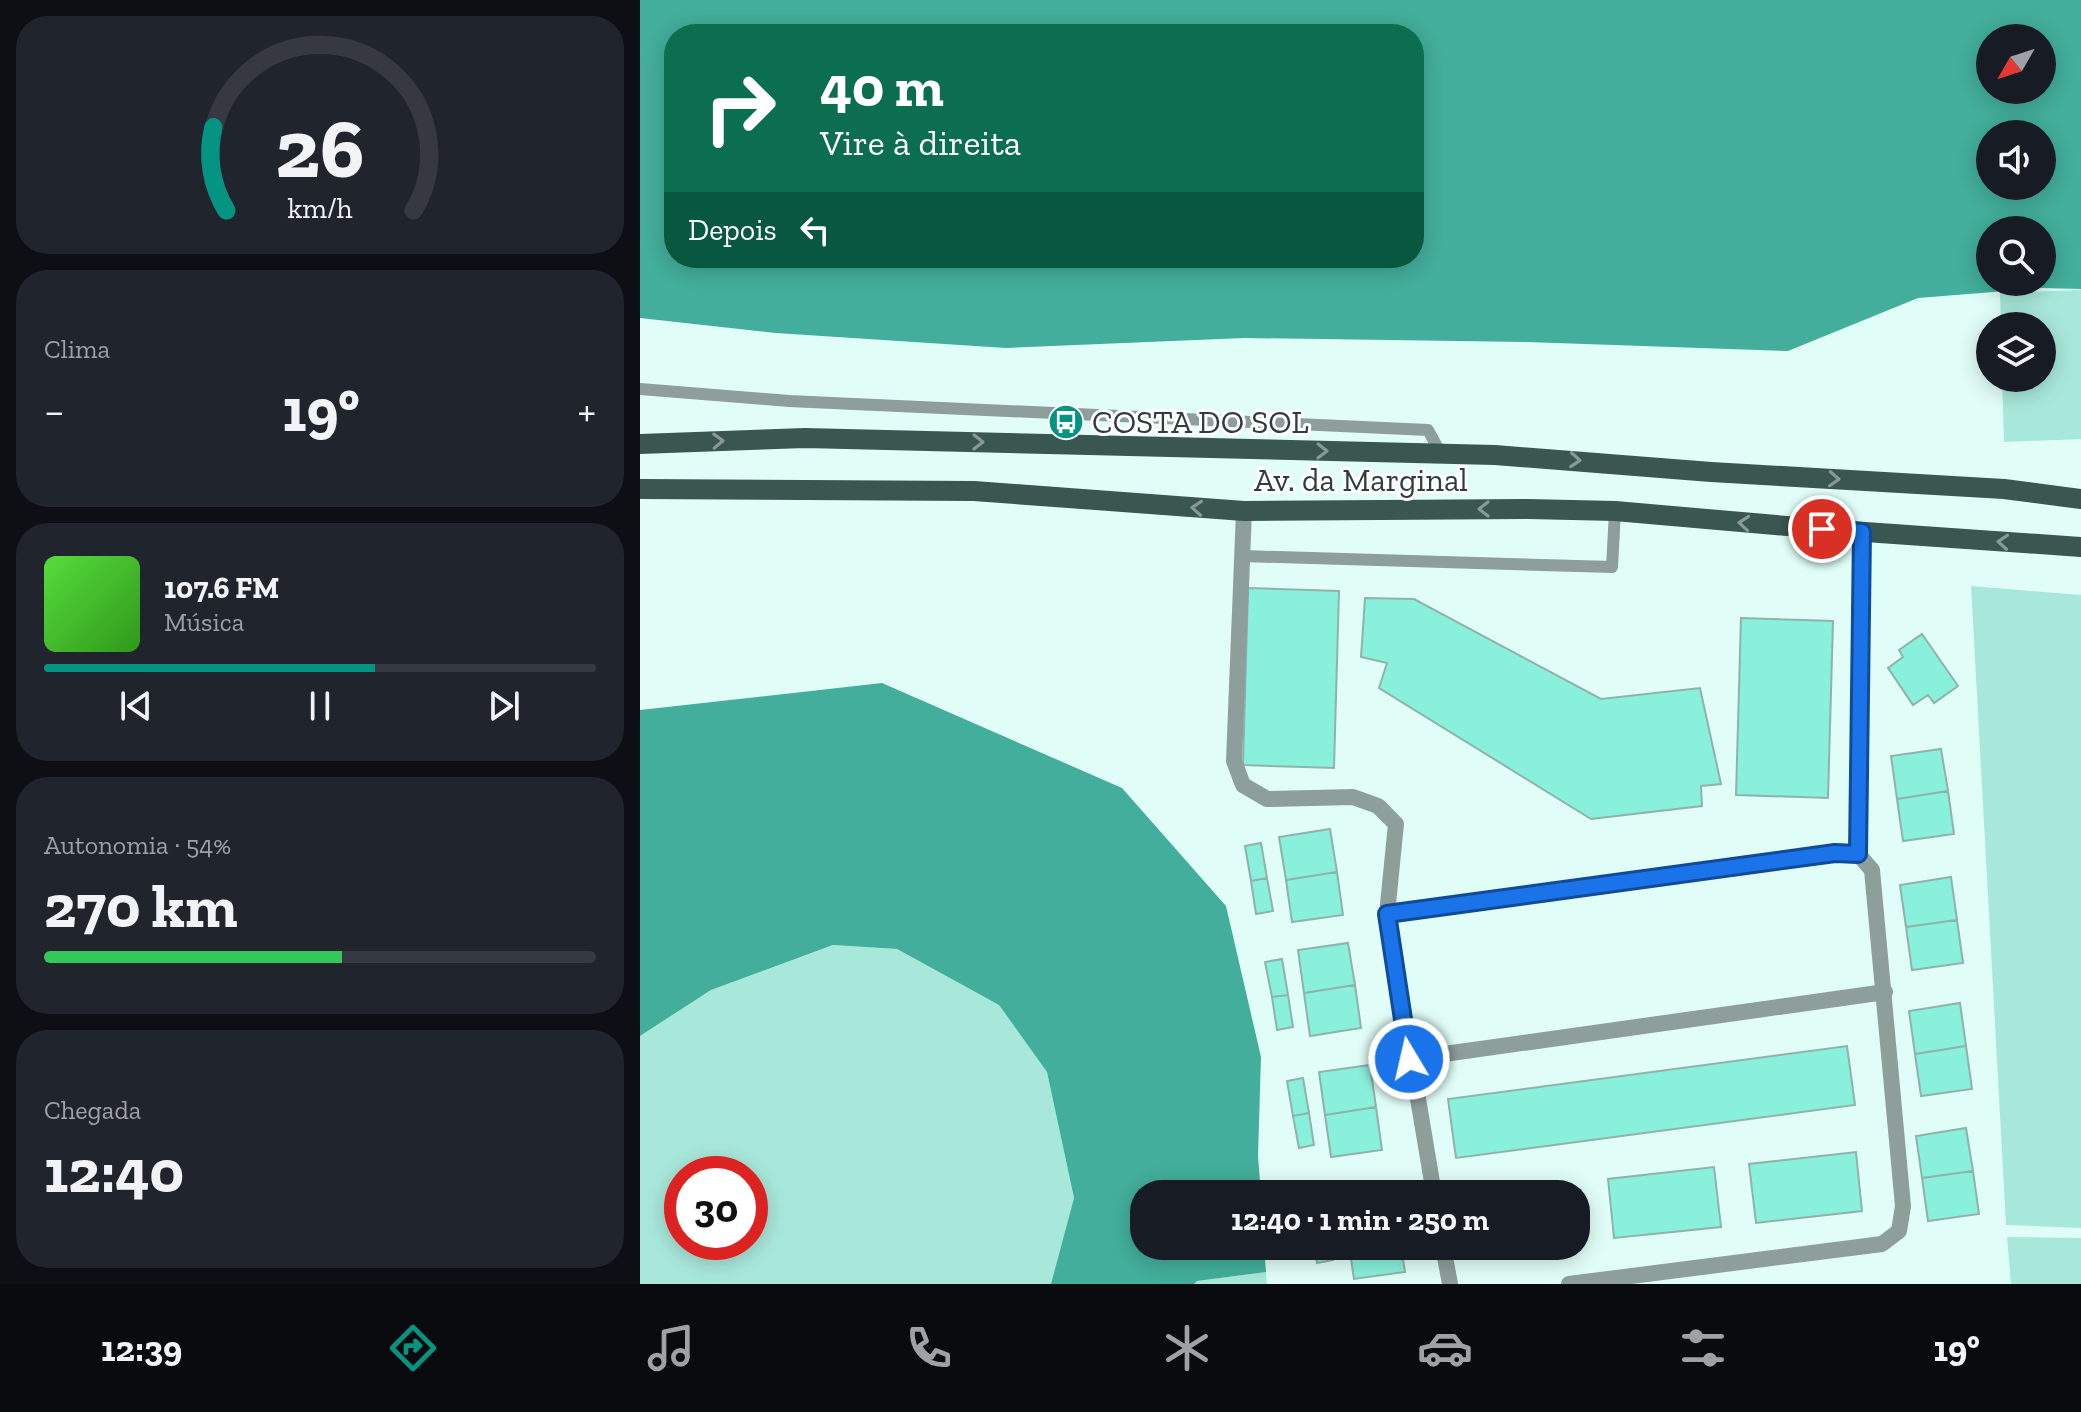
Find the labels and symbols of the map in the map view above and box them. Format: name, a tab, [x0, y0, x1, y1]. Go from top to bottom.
north arrow	[1976, 24, 2056, 104]
bus stop icon: COSTA DO SOL	[1047, 403, 1085, 441]
place label: COSTA DO SOL	[1092, 403, 1309, 441]
one-way arrow	[712, 433, 725, 450]
one-way arrow	[972, 434, 985, 451]
one-way arrow	[1316, 442, 1329, 460]
one-way arrow	[1569, 451, 1582, 468]
street label: Av. da Marginal	[1254, 461, 1468, 499]
one-way arrow	[1828, 470, 1841, 487]
pin	[1788, 495, 1856, 563]
one-way arrow	[1190, 500, 1203, 517]
one-way arrow	[1477, 501, 1490, 518]
one-way arrow	[1737, 514, 1750, 531]
one-way arrow	[1996, 534, 2009, 551]
position arrow	[1367, 1017, 1451, 1101]
speed limit sign: 30	[664, 1156, 768, 1260]

